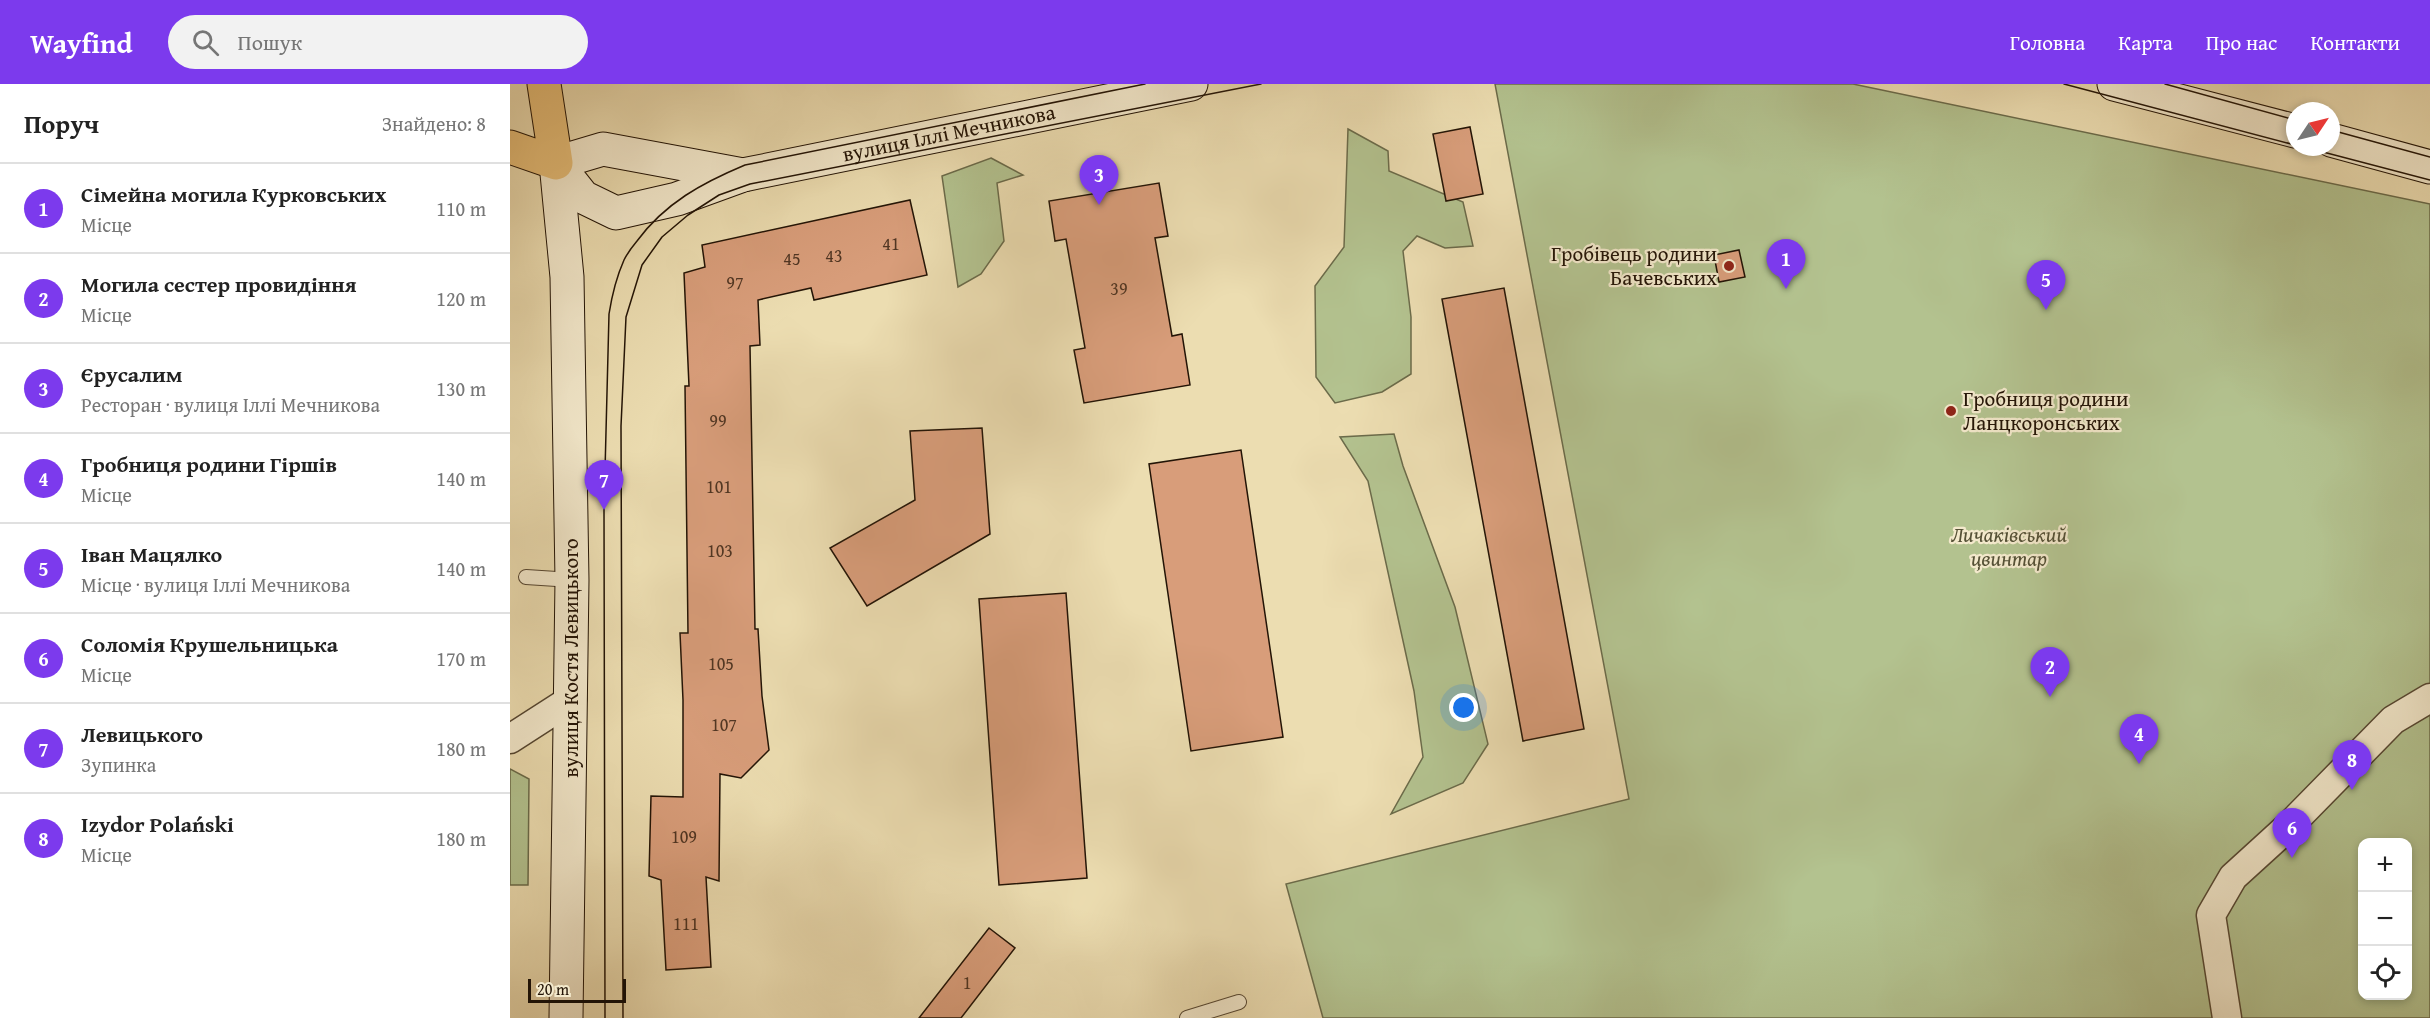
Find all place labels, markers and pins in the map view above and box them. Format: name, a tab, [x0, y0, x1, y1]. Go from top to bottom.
pin: 3	[1080, 156, 1118, 205]
place label: Гробівець родини Бачевських	[1551, 238, 1717, 293]
pin: 1	[1766, 240, 1806, 289]
marker: Гробівець родини Бачевських	[1722, 259, 1736, 273]
pin: 5	[2026, 260, 2066, 310]
place label: Гробниця родини Ланцкоронських	[1963, 383, 2128, 438]
marker: Гробниця родини Ланцкоронських	[1944, 404, 1958, 418]
pin: 7	[584, 460, 623, 510]
pin: 2	[2030, 648, 2070, 697]
pin: 4	[2120, 714, 2158, 764]
pin: 8	[2332, 740, 2372, 790]
pin: 6	[2272, 808, 2312, 858]

